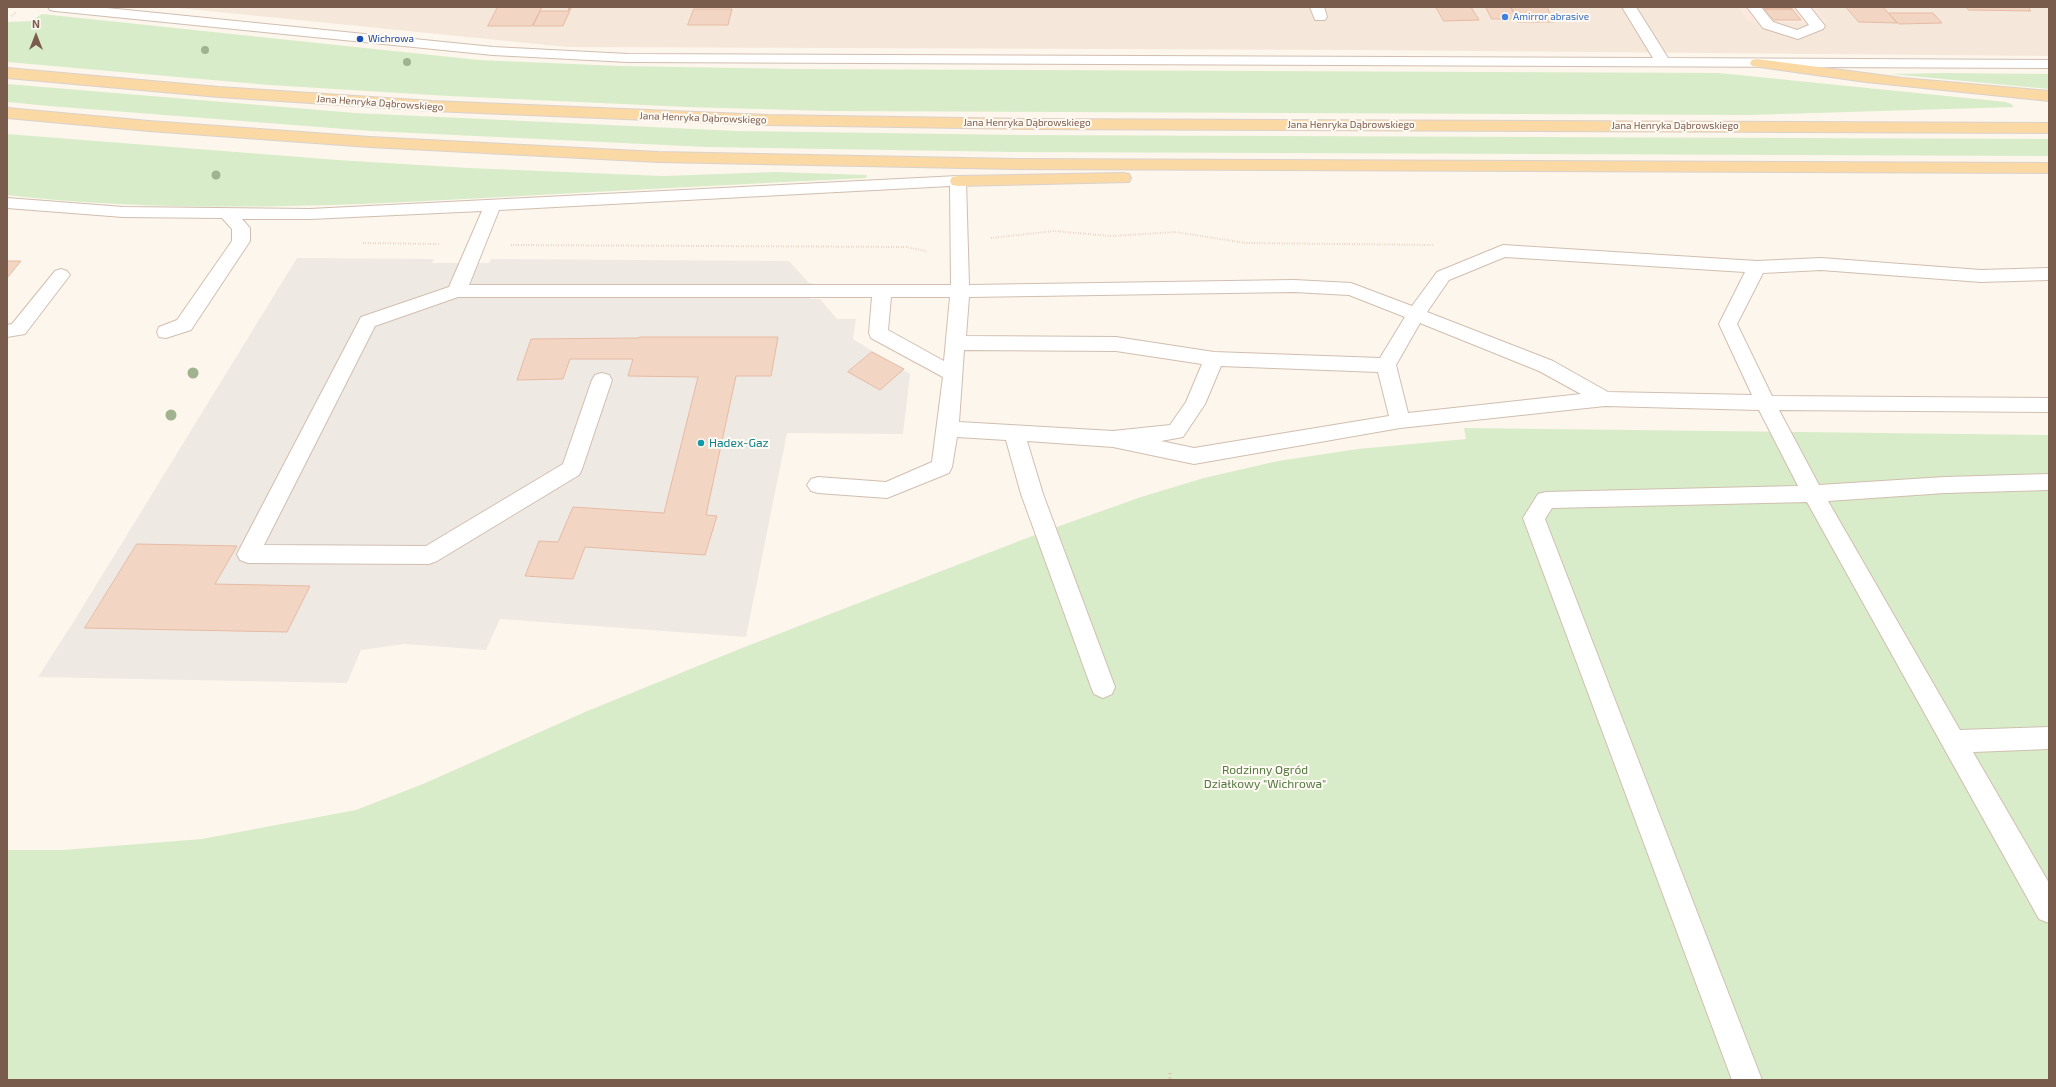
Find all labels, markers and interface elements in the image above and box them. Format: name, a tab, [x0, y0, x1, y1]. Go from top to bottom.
place label: Amirror abrasive	[1513, 11, 1589, 23]
marker: Amirror abrasive	[1500, 12, 1510, 22]
north arrow	[16, 16, 56, 56]
text: N	[32, 17, 40, 30]
place label: Wichrowa	[368, 33, 414, 45]
marker: Wichrowa	[355, 34, 365, 44]
street label: Jana Henryka Dąbrowskiego	[316, 93, 444, 113]
street label: Jana Henryka Dąbrowskiego	[639, 110, 767, 126]
street label: Jana Henryka Dąbrowskiego	[963, 117, 1091, 129]
street label: Jana Henryka Dąbrowskiego	[1287, 119, 1415, 131]
street label: Jana Henryka Dąbrowskiego	[1611, 120, 1739, 132]
place label: Hadex-Gaz	[709, 436, 769, 450]
marker: Hadex-Gaz	[696, 438, 706, 448]
park label: Rodzinny Ogród Działkowy "Wichrowa"	[1204, 763, 1326, 791]

